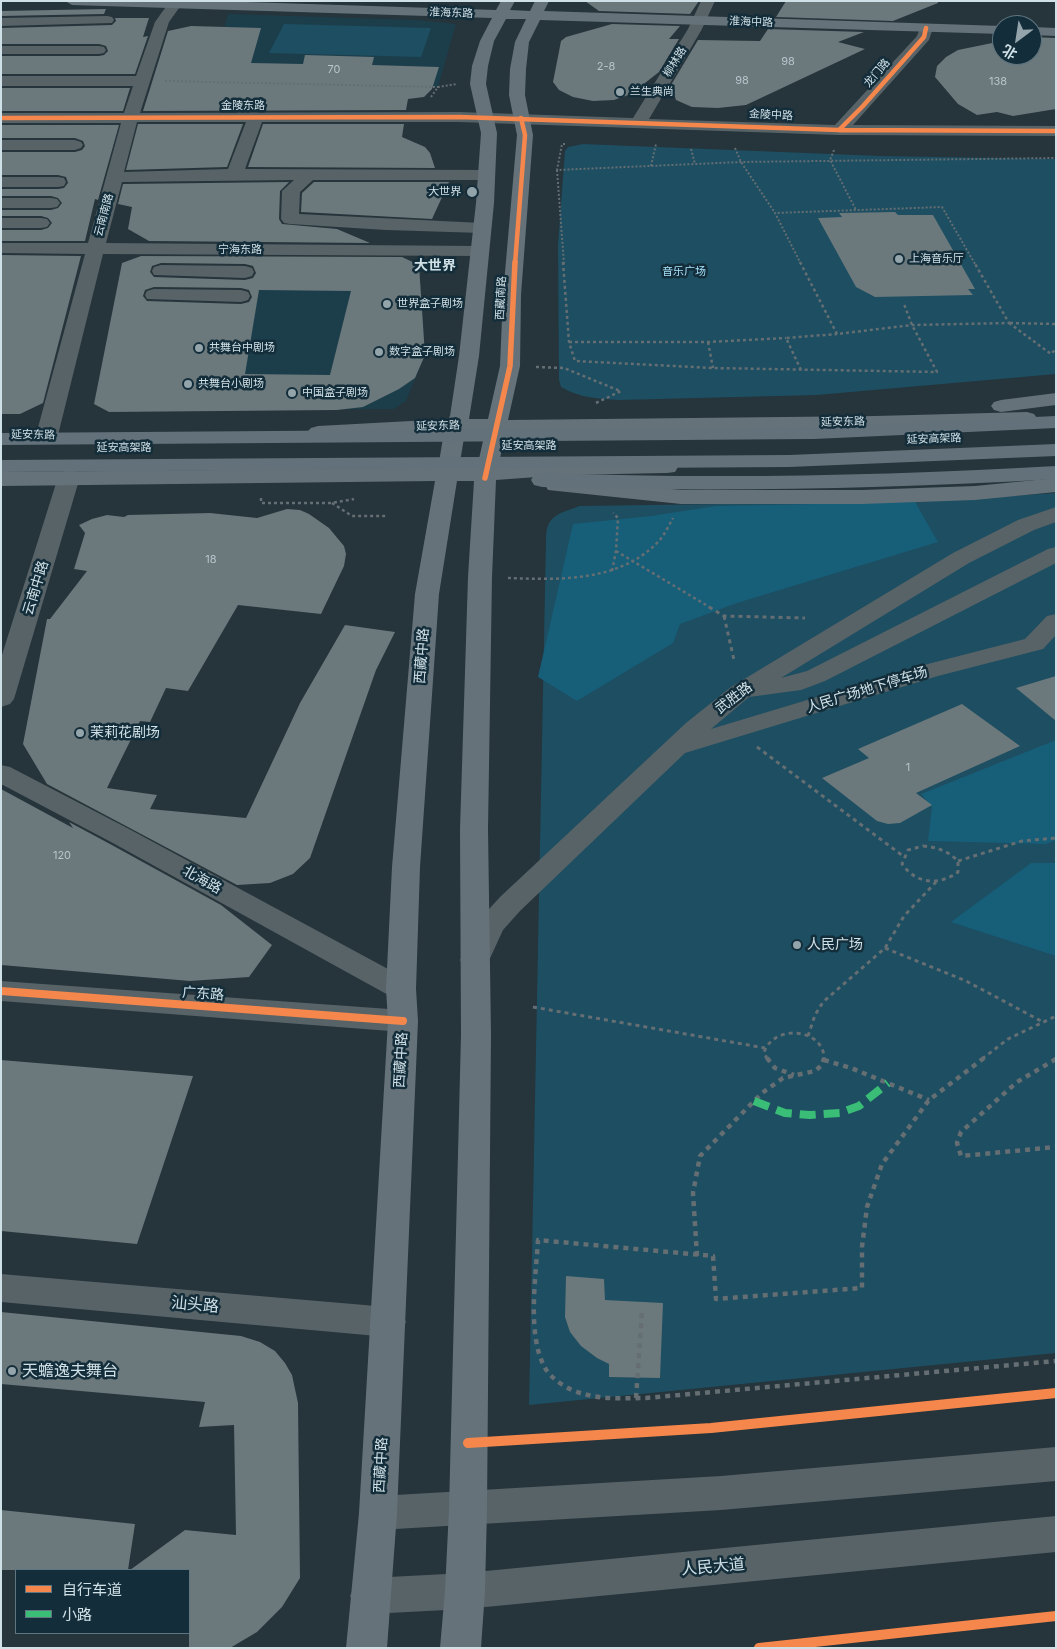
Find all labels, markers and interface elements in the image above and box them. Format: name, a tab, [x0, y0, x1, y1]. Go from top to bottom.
street label: 淮海东路	[429, 6, 473, 20]
street label: 淮海中路	[729, 15, 773, 29]
north arrow	[992, 15, 1042, 65]
text: 北	[999, 42, 1020, 63]
street label: 柳林路	[661, 44, 689, 80]
house number: 98	[781, 55, 795, 69]
street label: 龙门路	[861, 56, 893, 90]
house number: 2-8	[597, 60, 615, 74]
house number: 70	[328, 63, 340, 77]
house number: 98	[735, 74, 749, 88]
house number: 138	[989, 75, 1007, 89]
place label: 兰生典尚	[630, 85, 674, 99]
marker: 兰生典尚	[614, 86, 626, 98]
street label: 金陵东路	[221, 99, 265, 113]
street label: 金陵中路	[749, 107, 793, 123]
place label: 大世界	[428, 185, 461, 199]
marker: 大世界	[465, 185, 479, 199]
street label: 云南南路	[92, 192, 116, 238]
street label: 宁海东路	[218, 243, 262, 257]
place label: 上海音乐厅	[909, 252, 964, 266]
marker: 上海音乐厅	[893, 253, 905, 265]
district label: 大世界	[414, 258, 456, 274]
park label: 音乐广场	[662, 265, 706, 279]
street label: 西藏南路	[493, 276, 509, 320]
place label: 世界盒子剧场	[397, 297, 463, 311]
marker: 世界盒子剧场	[381, 298, 393, 310]
place label: 共舞台中剧场	[209, 341, 275, 355]
marker: 共舞台中剧场	[193, 342, 205, 354]
place label: 数字盒子剧场	[389, 345, 455, 359]
marker: 数字盒子剧场	[373, 346, 385, 358]
place label: 共舞台小剧场	[198, 377, 264, 391]
marker: 共舞台小剧场	[182, 378, 194, 390]
place label: 中国盒子剧场	[302, 386, 368, 400]
marker: 中国盒子剧场	[286, 387, 298, 399]
street label: 延安东路	[821, 415, 865, 429]
street label: 延安东路	[416, 419, 460, 433]
street label: 延安东路	[11, 428, 55, 442]
street label: 延安高架路	[906, 431, 962, 447]
street label: 延安高架路	[502, 439, 556, 453]
street label: 延安高架路	[97, 441, 151, 455]
house number: 18	[205, 553, 217, 567]
street label: 云南中路	[20, 559, 52, 617]
street label: 西藏中路	[412, 627, 432, 685]
street label: 人民广场地下停车场	[804, 664, 930, 716]
street label: 武胜路	[712, 679, 756, 717]
place label: 茉莉花剧场	[90, 725, 160, 741]
marker: 茉莉花剧场	[74, 727, 86, 739]
house number: 1	[906, 761, 910, 775]
house number: 120	[53, 849, 71, 863]
street label: 北海路	[180, 862, 224, 898]
place label: 人民广场	[807, 937, 863, 953]
marker: 人民广场	[791, 939, 803, 951]
street label: 广东路	[181, 984, 225, 1004]
street label: 西藏中路	[391, 1032, 411, 1088]
street label: 汕头路	[170, 1293, 220, 1317]
place label: 天蟾逸夫舞台	[22, 1361, 118, 1381]
marker: 天蟾逸夫舞台	[6, 1365, 18, 1377]
street label: 西藏中路	[371, 1437, 391, 1493]
street label: 人民大道	[680, 1555, 746, 1579]
legend	[15, 1569, 190, 1634]
text: 自行车道	[62, 1580, 122, 1599]
text: 小路	[62, 1605, 92, 1624]

